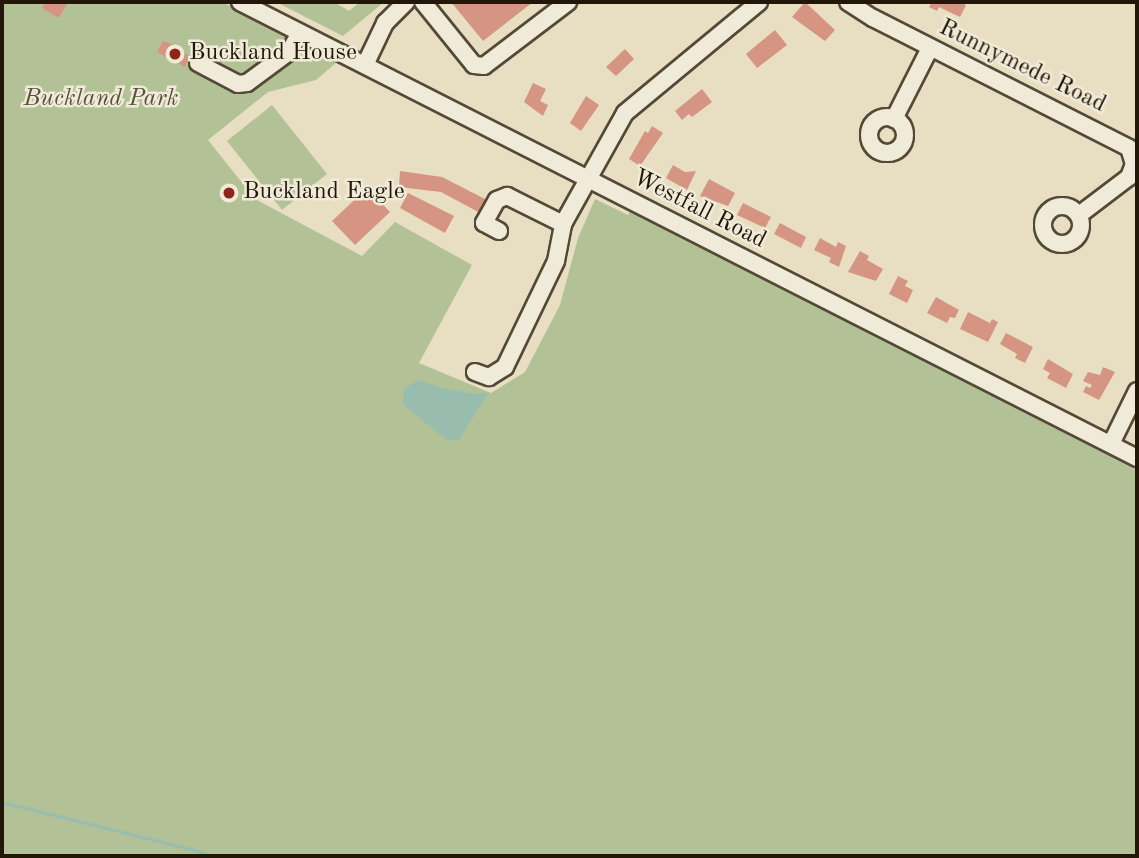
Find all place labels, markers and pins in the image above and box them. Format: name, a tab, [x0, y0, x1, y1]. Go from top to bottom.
place label: Buckland House	[189, 40, 357, 68]
marker: Buckland House	[167, 46, 183, 62]
place label: Buckland Eagle	[243, 179, 405, 207]
marker: Buckland Eagle	[221, 185, 237, 201]

